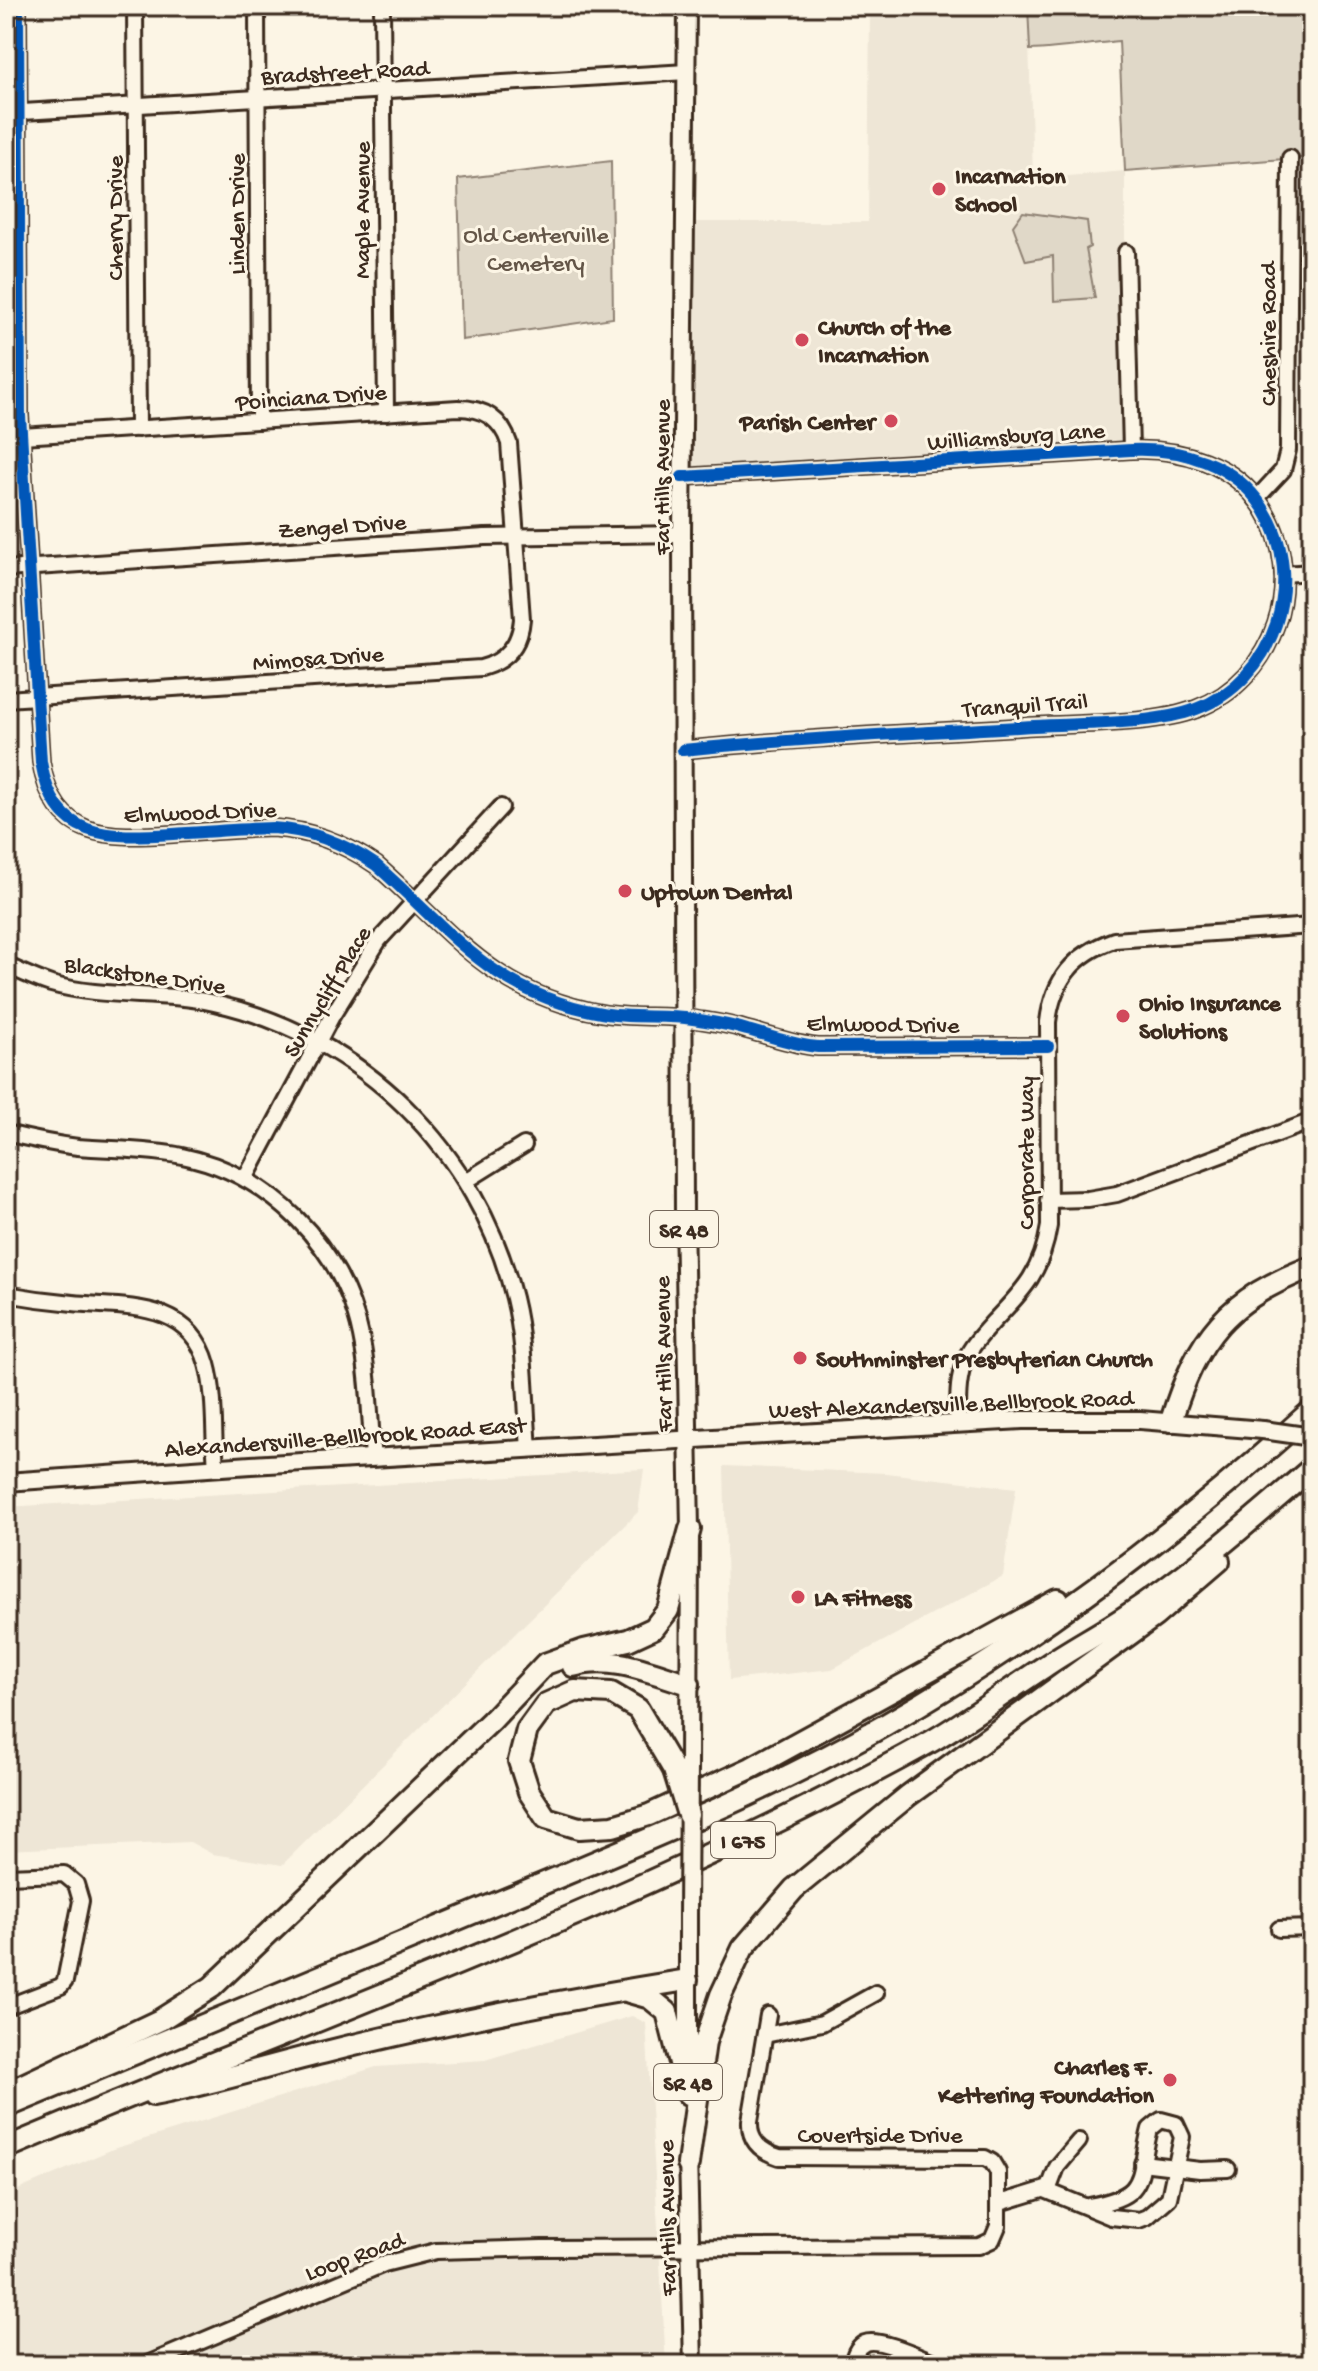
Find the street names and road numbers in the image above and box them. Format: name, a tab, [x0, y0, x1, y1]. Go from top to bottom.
street label: Bradstreet Road	[260, 56, 432, 93]
street label: Maple Avenue	[350, 141, 379, 279]
street label: Linden Drive	[225, 153, 254, 275]
street label: Cherry Drive	[103, 155, 132, 281]
street label: Cheshire Road	[1256, 260, 1285, 406]
street label: Poinciana Drive	[234, 380, 389, 419]
street label: Far Hills Avenue	[650, 398, 679, 556]
street label: Williamsburg Lane	[926, 418, 1107, 459]
street label: Zengel Drive	[277, 509, 408, 547]
street label: Mimosa Drive	[252, 641, 385, 680]
street label: Tranquil Trail	[959, 689, 1089, 726]
street label: Elmwood Drive	[123, 797, 278, 832]
street label: Sunnycliff Place	[278, 921, 380, 1064]
street label: Blackstone Drive	[61, 952, 228, 1003]
street label: Elmwood Drive	[806, 1011, 960, 1042]
street label: Corporate Way	[1014, 1076, 1043, 1230]
road number: SR 48	[650, 1211, 718, 1247]
street label: Far Hills Avenue	[650, 1275, 681, 1433]
street label: West Alexandersville Bellbrook Road	[768, 1386, 1136, 1427]
street label: Alexandersville-Bellbrook Road East	[164, 1412, 529, 1467]
road number: I 675	[711, 1822, 775, 1858]
road number: SR 48	[654, 2064, 722, 2100]
street label: Covertside Drive	[797, 2123, 963, 2152]
street label: Far Hills Avenue	[654, 2139, 685, 2297]
street label: Loop Road	[302, 2226, 411, 2290]

